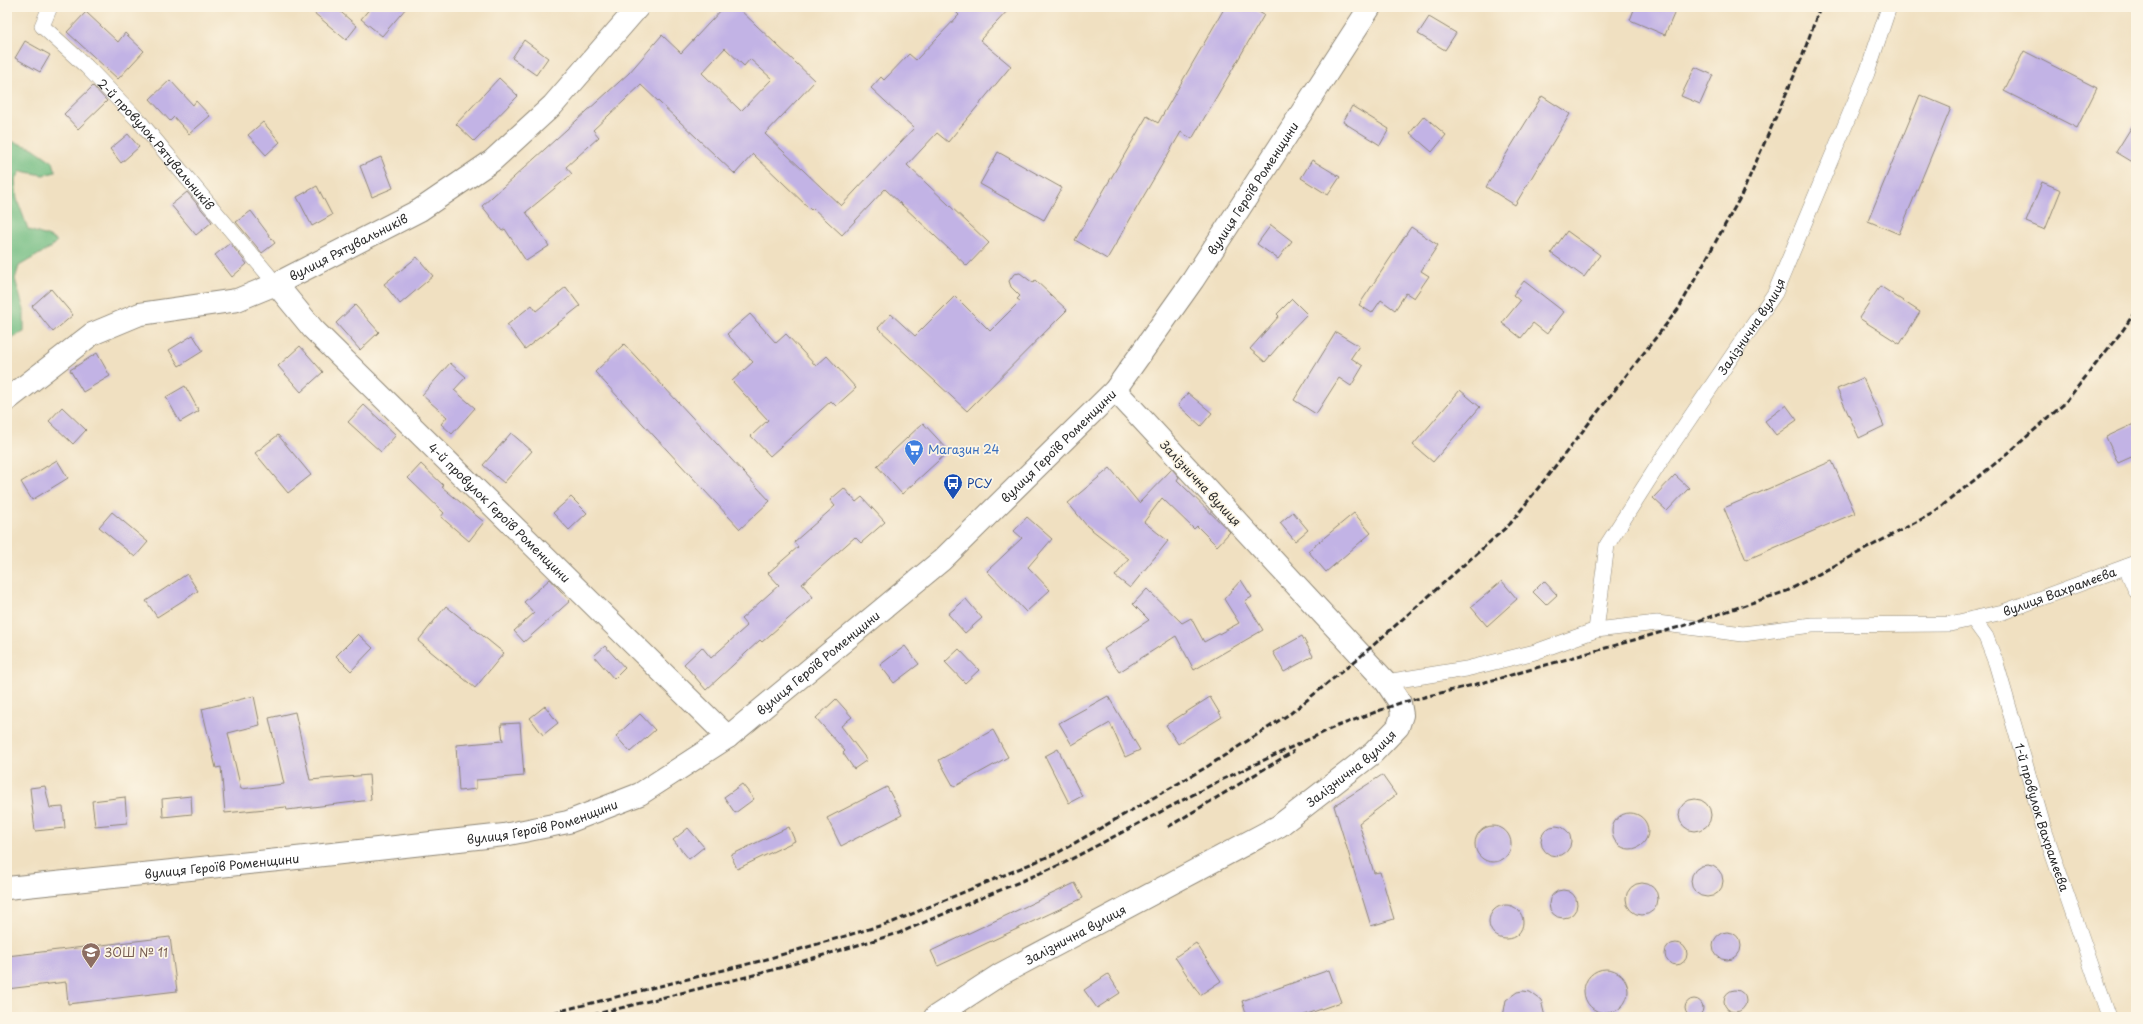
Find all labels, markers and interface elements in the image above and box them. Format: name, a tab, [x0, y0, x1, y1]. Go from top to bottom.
street label: 2-й провулок Рятувальників	[93, 74, 219, 214]
street label: вулиця Героїв Роменщини	[1203, 118, 1302, 258]
street label: вулиця Рятувальників	[286, 209, 411, 285]
street label: Залізнична вулиця	[1713, 275, 1789, 379]
street label: вулиця Героїв Роменщини	[997, 385, 1120, 507]
street label: Залізнична вулиця	[1156, 435, 1246, 530]
street label: 4-й провулок Героїв Роменщини	[425, 438, 575, 587]
supermarket icon: Магазин 24	[903, 438, 925, 466]
place label: Магазин 24	[928, 440, 999, 458]
bus stop icon: РСУ	[942, 472, 964, 500]
place label: РСУ	[967, 474, 992, 492]
street label: вулиця Вахрамеєва	[2000, 562, 2119, 620]
street label: вулиця Героїв Роменщини	[752, 606, 884, 719]
street label: Залізнична вулиця	[1301, 726, 1400, 811]
street label: 1-й провулок Вахрамеєва	[2011, 741, 2074, 894]
street label: вулиця Героїв Роменщини	[466, 795, 620, 848]
street label: вулиця Героїв Роменщини	[144, 849, 300, 883]
street label: Залізнична вулиця	[1021, 900, 1129, 969]
school or university icon: ЗОШ № 11	[80, 941, 102, 969]
place label: ЗОШ № 11	[105, 943, 168, 961]

